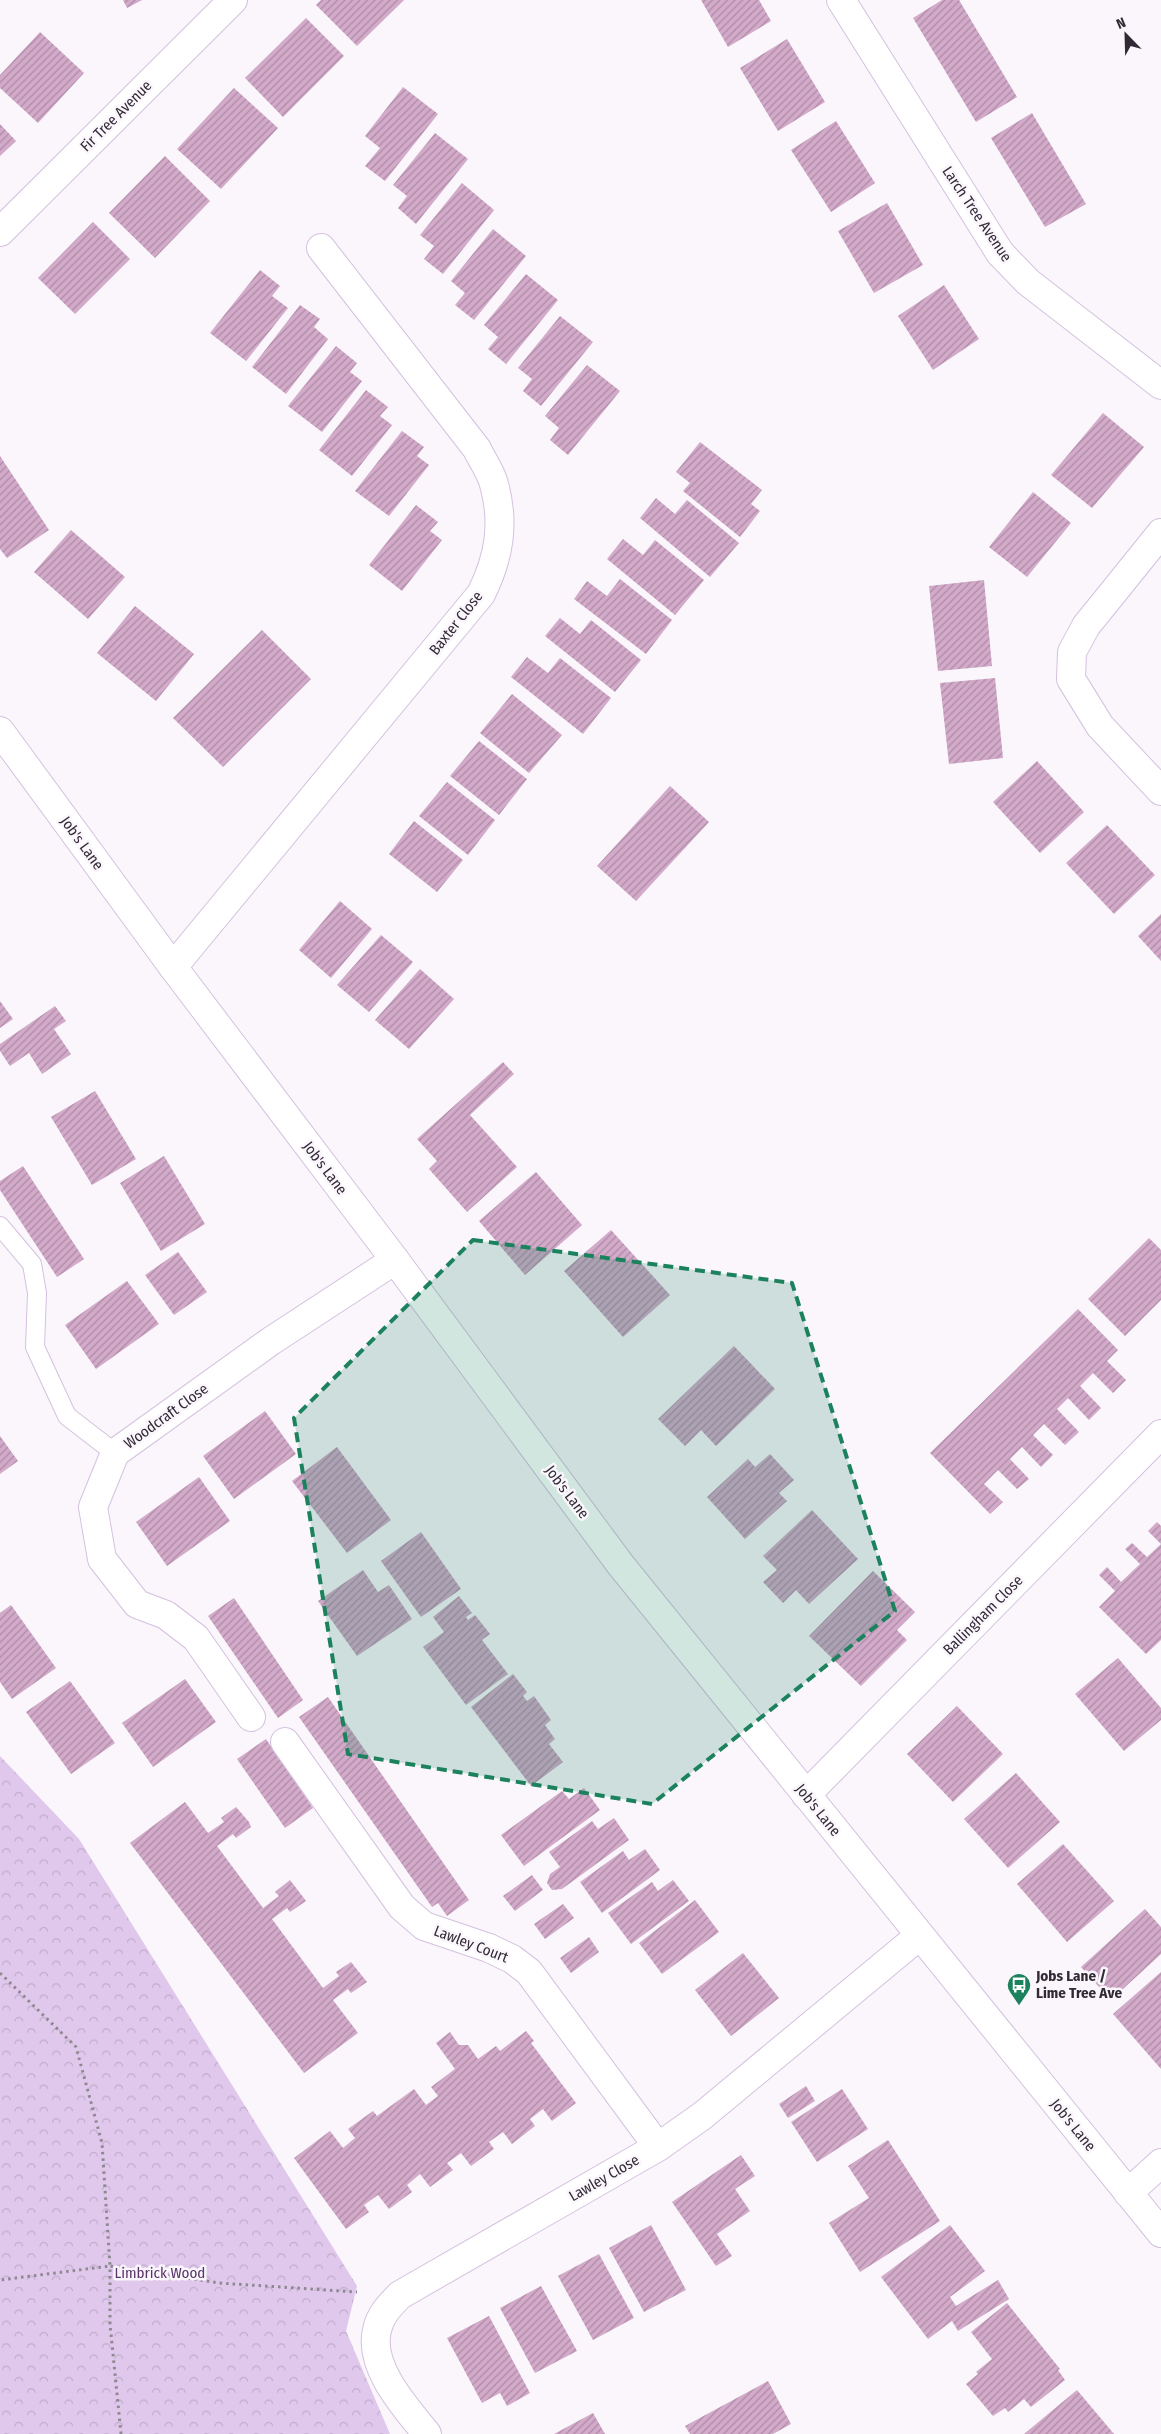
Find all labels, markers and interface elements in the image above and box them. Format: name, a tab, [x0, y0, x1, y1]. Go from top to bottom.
north arrow	[1101, 10, 1151, 60]
text: N	[1114, 14, 1128, 33]
street label: Fir Tree Avenue	[77, 77, 155, 155]
street label: Larch Tree Avenue	[938, 163, 1016, 265]
street label: Baxter Close	[425, 587, 487, 659]
street label: Job's Lane	[57, 813, 107, 873]
street label: Job's Lane	[299, 1138, 351, 1198]
street label: Woodcraft Close	[120, 1379, 212, 1453]
street label: Job's Lane	[541, 1462, 593, 1522]
street label: Ballingham Close	[939, 1571, 1027, 1659]
street label: Job's Lane	[792, 1780, 844, 1840]
street label: Lawley Court	[431, 1922, 511, 1966]
place label: Jobs Lane / Lime Tree Ave	[1035, 1967, 1122, 2002]
bus stop icon: Jobs Lane / Lime Tree Ave	[1006, 1972, 1032, 2006]
street label: Job's Lane	[1047, 2095, 1099, 2155]
street label: Lawley Close	[566, 2151, 642, 2205]
park label: Limbrick Wood	[115, 2264, 205, 2282]

